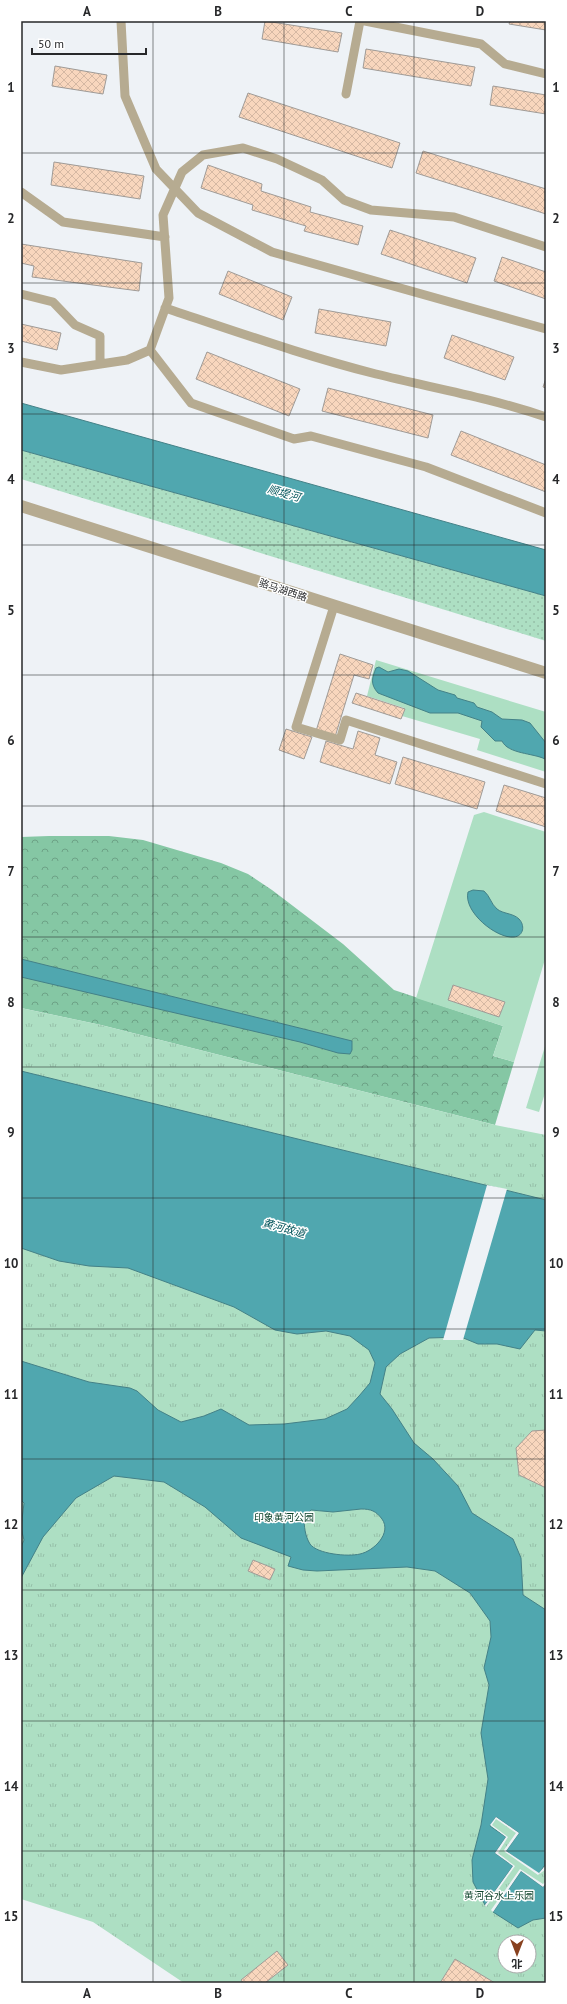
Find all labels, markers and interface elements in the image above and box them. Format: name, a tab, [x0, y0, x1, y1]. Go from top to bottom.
text: A	[83, 3, 91, 20]
text: B	[214, 3, 222, 20]
text: C	[345, 3, 353, 20]
text: D	[476, 3, 484, 20]
scale bar	[32, 30, 146, 56]
text: 50 m	[38, 36, 64, 51]
text: 1	[7, 79, 15, 96]
text: 1	[552, 79, 560, 96]
text: 2	[7, 210, 15, 227]
text: 2	[552, 210, 560, 227]
text: 3	[7, 340, 15, 357]
text: 3	[552, 340, 560, 357]
text: 4	[7, 471, 15, 488]
text: 4	[552, 471, 560, 488]
water label: 顺堤河	[266, 482, 304, 505]
street label: 骆马湖西路	[257, 576, 309, 604]
text: 5	[7, 602, 15, 619]
text: 5	[552, 602, 560, 619]
text: 6	[7, 732, 15, 749]
text: 6	[552, 732, 560, 749]
text: 7	[7, 863, 15, 880]
text: 7	[552, 863, 560, 880]
text: 8	[7, 994, 15, 1011]
text: 8	[552, 994, 560, 1011]
text: 9	[7, 1124, 15, 1141]
text: 9	[552, 1124, 560, 1141]
water label: 黄河故道	[261, 1216, 309, 1241]
text: 10	[4, 1255, 18, 1272]
text: 10	[549, 1255, 563, 1272]
text: 11	[4, 1386, 18, 1403]
text: 11	[549, 1386, 563, 1403]
park label: 印象黄河公园	[254, 1511, 314, 1524]
text: 12	[4, 1516, 18, 1533]
text: 12	[549, 1516, 563, 1533]
text: 13	[4, 1647, 18, 1664]
text: 13	[549, 1647, 563, 1664]
text: 14	[4, 1778, 19, 1795]
text: 14	[549, 1778, 564, 1795]
park label: 黄河谷水上乐园	[464, 1889, 534, 1902]
text: 15	[4, 1908, 18, 1925]
text: 15	[549, 1908, 563, 1925]
north arrow	[497, 1934, 537, 1974]
text: 北	[512, 1957, 523, 1971]
text: A	[83, 1985, 91, 2002]
text: B	[214, 1985, 222, 2002]
text: C	[345, 1985, 353, 2002]
text: D	[476, 1985, 484, 2002]

